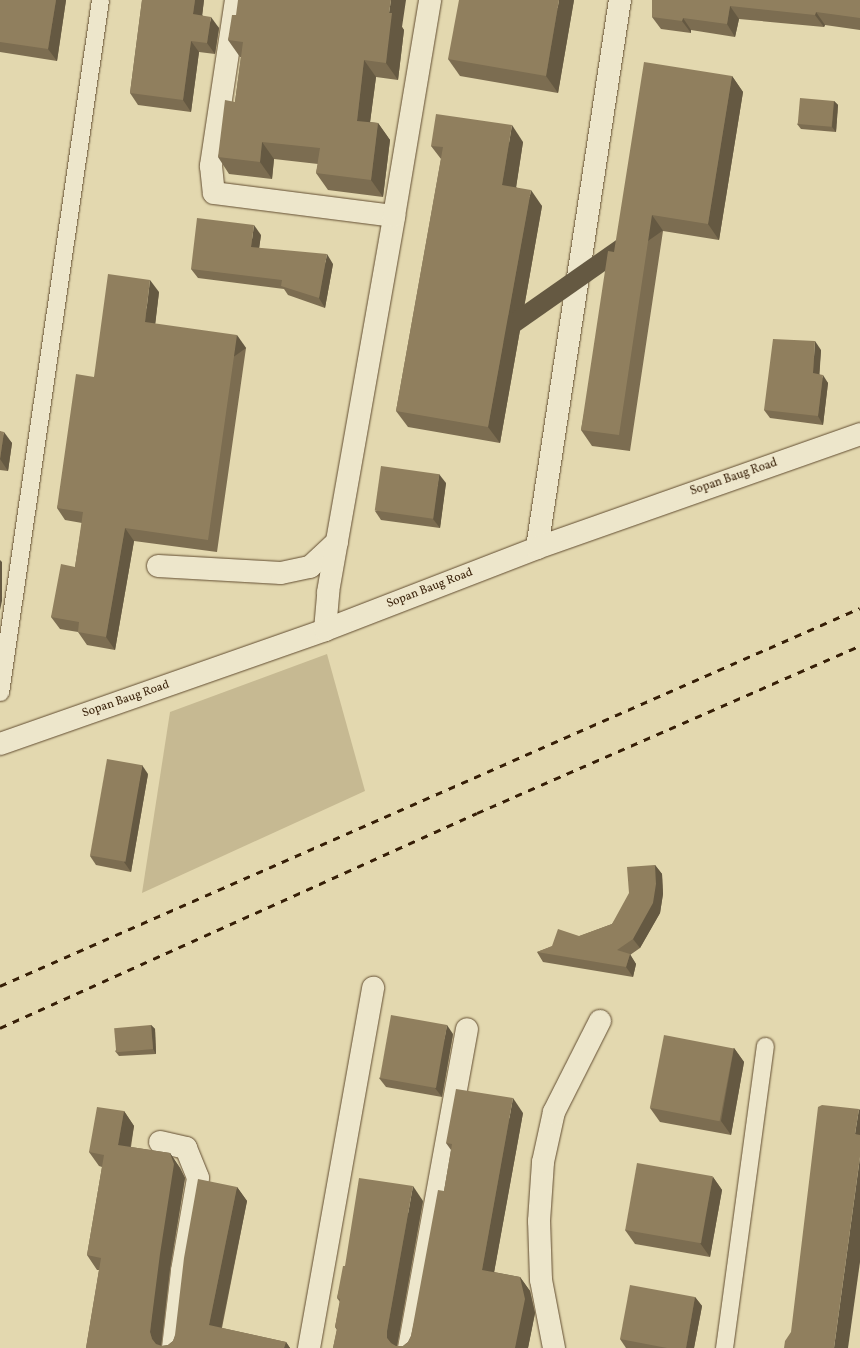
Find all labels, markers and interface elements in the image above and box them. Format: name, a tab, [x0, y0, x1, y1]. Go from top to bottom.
street label: Sopan Baug Road	[689, 456, 779, 500]
street label: Sopan Baug Road	[385, 566, 475, 612]
street label: Sopan Baug Road	[81, 678, 171, 722]

